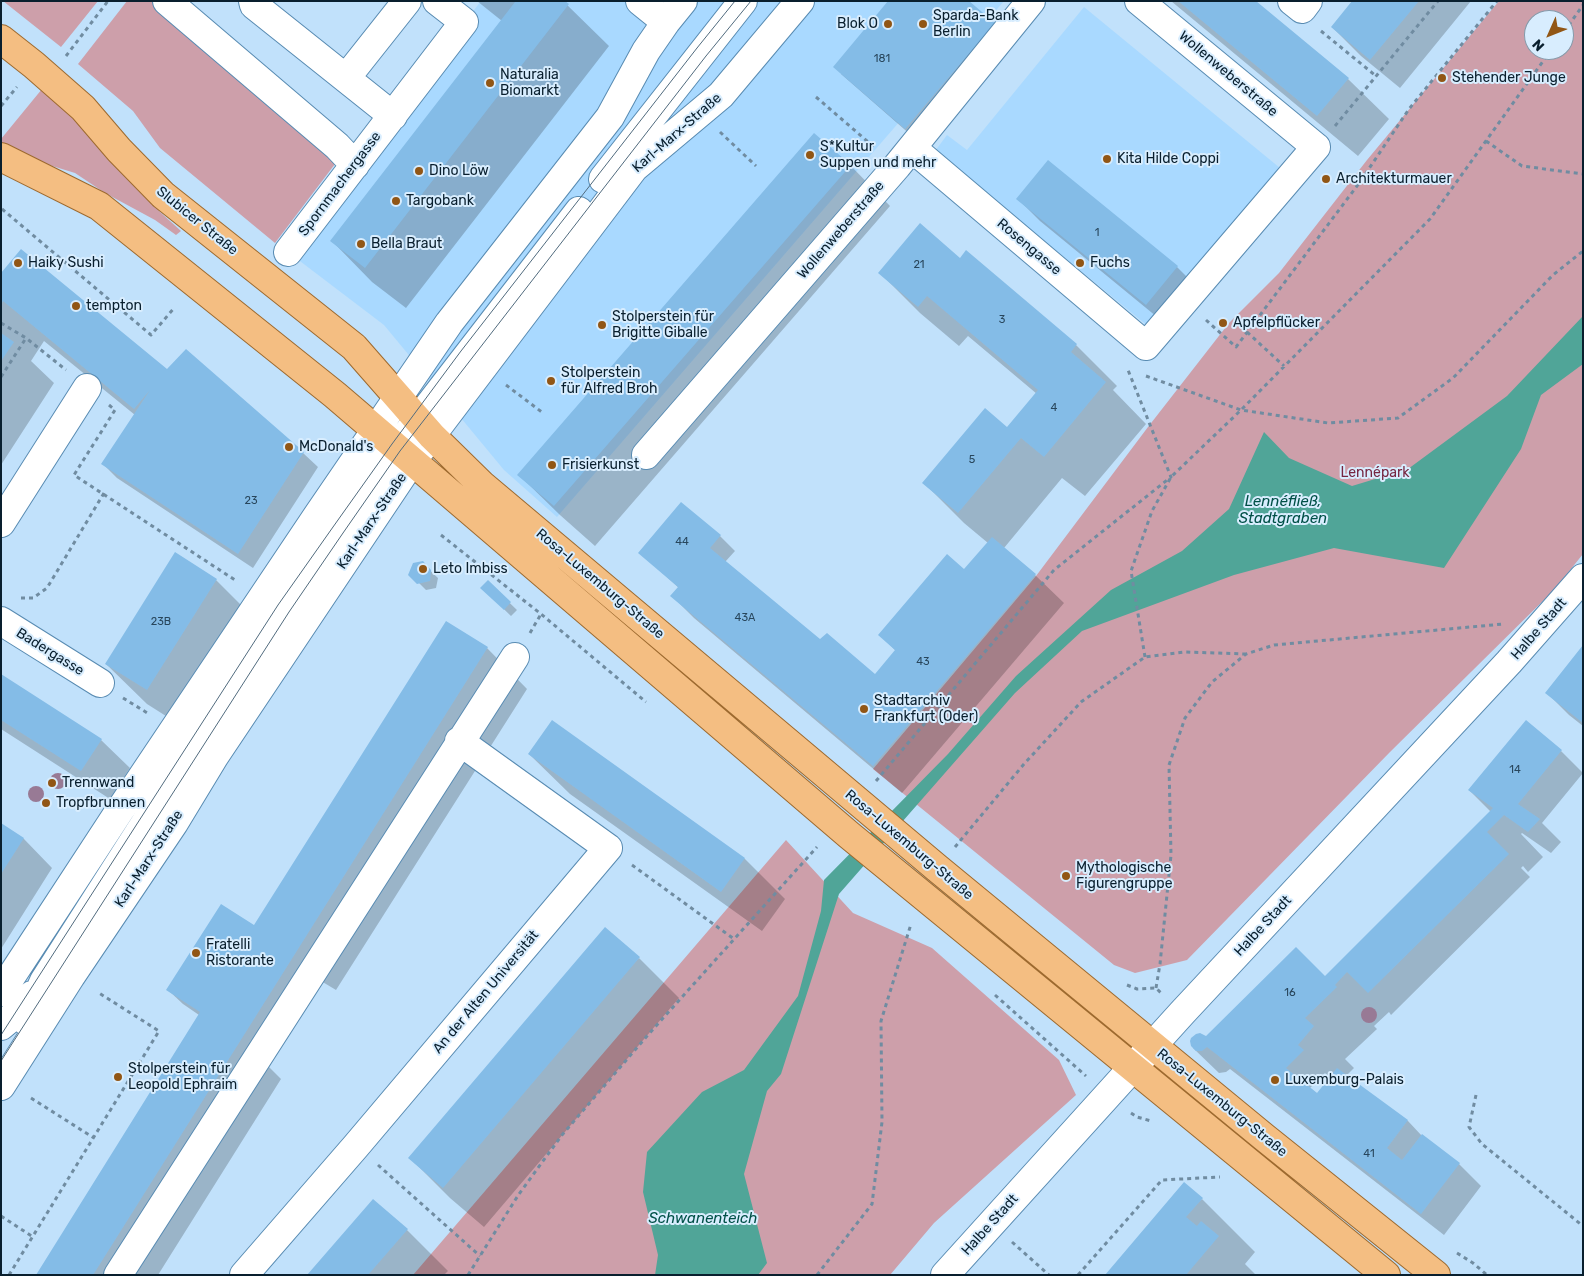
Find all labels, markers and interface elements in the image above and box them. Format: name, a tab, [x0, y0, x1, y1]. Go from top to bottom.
place label: Sparda-Bank Berlin	[933, 8, 1018, 40]
north arrow	[1524, 10, 1574, 60]
place label: Blok O	[837, 16, 878, 32]
marker: Blok O	[882, 18, 894, 30]
marker: Sparda-Bank Berlin	[917, 18, 929, 30]
street label: Wollenweberstraße	[1175, 28, 1281, 120]
text: N	[1529, 36, 1548, 55]
house number: 181	[874, 52, 890, 66]
place label: Naturalia Biomarkt	[500, 67, 559, 100]
place label: Stehender Junge	[1452, 70, 1566, 86]
marker: Stehender Junge	[1436, 72, 1448, 84]
marker: Naturalia Biomarkt	[484, 77, 496, 89]
street label: Karl-Marx-Straße	[629, 90, 725, 176]
street label: Spornmachergasse	[295, 128, 385, 240]
place label: S*Kultur Suppen und mehr	[820, 139, 936, 172]
marker: S*Kultur Suppen und mehr	[804, 149, 816, 161]
place label: Kita Hilde Coppi	[1117, 151, 1219, 167]
marker: Kita Hilde Coppi	[1101, 153, 1113, 165]
place label: Dino Löw	[429, 163, 489, 179]
marker: Dino Löw	[413, 165, 425, 177]
place label: Architekturmauer	[1336, 171, 1452, 187]
marker: Architekturmauer	[1320, 173, 1332, 185]
street label: Wollenweberstraße	[794, 178, 888, 282]
street label: Slubicer Straße	[153, 183, 241, 259]
place label: Targobank	[406, 193, 474, 209]
marker: Targobank	[390, 195, 402, 207]
street label: Rosengasse	[993, 215, 1065, 279]
house number: 1	[1095, 226, 1099, 240]
place label: Bella Braut	[371, 236, 442, 252]
marker: Bella Braut	[355, 238, 367, 250]
place label: Haiky Sushi	[28, 255, 104, 271]
place label: Fuchs	[1090, 255, 1130, 271]
marker: Haiky Sushi	[12, 257, 24, 269]
marker: Fuchs	[1074, 257, 1086, 269]
house number: 21	[913, 258, 925, 272]
place label: tempton	[86, 298, 142, 314]
marker: tempton	[70, 300, 82, 312]
place label: Stolperstein für Brigitte Giballe	[612, 309, 714, 342]
house number: 3	[999, 313, 1005, 327]
place label: Apfelpflücker	[1233, 315, 1320, 331]
marker: Apfelpflücker	[1217, 317, 1229, 329]
marker: Stolperstein für Brigitte Giballe	[596, 319, 608, 331]
place label: Stolperstein für Alfred Broh	[561, 365, 658, 398]
marker: Stolperstein für Alfred Broh	[545, 375, 557, 387]
house number: 4	[1051, 401, 1057, 415]
place label: McDonald's	[299, 439, 373, 455]
marker: McDonald's	[283, 441, 295, 453]
house number: 5	[969, 453, 975, 467]
place label: Frisierkunst	[562, 457, 639, 473]
marker: Frisierkunst	[546, 459, 558, 471]
park label: Lennépark	[1341, 465, 1409, 481]
street label: Karl-Marx-Straße	[334, 470, 410, 572]
water label: Lennéfließ, Stadtgraben	[1239, 493, 1327, 528]
house number: 23	[244, 494, 258, 508]
street label: Rosa-Luxemburg-Straße	[532, 525, 668, 643]
house number: 44	[675, 535, 689, 549]
place label: Leto Imbiss	[433, 561, 508, 577]
marker: Leto Imbiss	[417, 563, 429, 575]
street label: Halbe Stadt	[1508, 595, 1570, 663]
house number: 43A	[735, 611, 755, 625]
house number: 23B	[151, 615, 171, 629]
street label: Badergasse	[13, 625, 87, 679]
house number: 43	[916, 655, 930, 669]
place label: Stadtarchiv Frankfurt (Oder)	[874, 693, 978, 726]
marker: Stadtarchiv Frankfurt (Oder)	[858, 703, 870, 715]
house number: 14	[1509, 763, 1521, 777]
place label: Trennwand	[62, 775, 134, 791]
marker: Trennwand	[46, 777, 58, 789]
street label: Rosa-Luxemburg-Straße	[841, 786, 977, 904]
place label: Tropfbrunnen	[56, 795, 145, 811]
marker: Tropfbrunnen	[40, 797, 52, 809]
street label: Karl-Marx-Straße	[111, 807, 187, 911]
place label: Mythologische Figurengruppe	[1076, 860, 1172, 892]
marker: Mythologische Figurengruppe	[1060, 870, 1072, 882]
street label: Halbe Stadt	[1231, 892, 1295, 960]
street label: An der Alten Universität	[430, 927, 542, 1057]
place label: Fratelli Ristorante	[206, 937, 274, 970]
marker: Fratelli Ristorante	[190, 947, 202, 959]
house number: 16	[1284, 986, 1296, 1000]
street label: Rosa-Luxemburg-Straße	[1154, 1045, 1290, 1161]
place label: Stolperstein für Leopold Ephraim	[128, 1061, 237, 1094]
marker: Stolperstein für Leopold Ephraim	[112, 1071, 124, 1083]
place label: Luxemburg-Palais	[1285, 1072, 1404, 1088]
marker: Luxemburg-Palais	[1269, 1074, 1281, 1086]
house number: 41	[1363, 1147, 1375, 1161]
street label: Halbe Stadt	[958, 1191, 1022, 1259]
water label: Schwanenteich	[649, 1210, 757, 1228]

